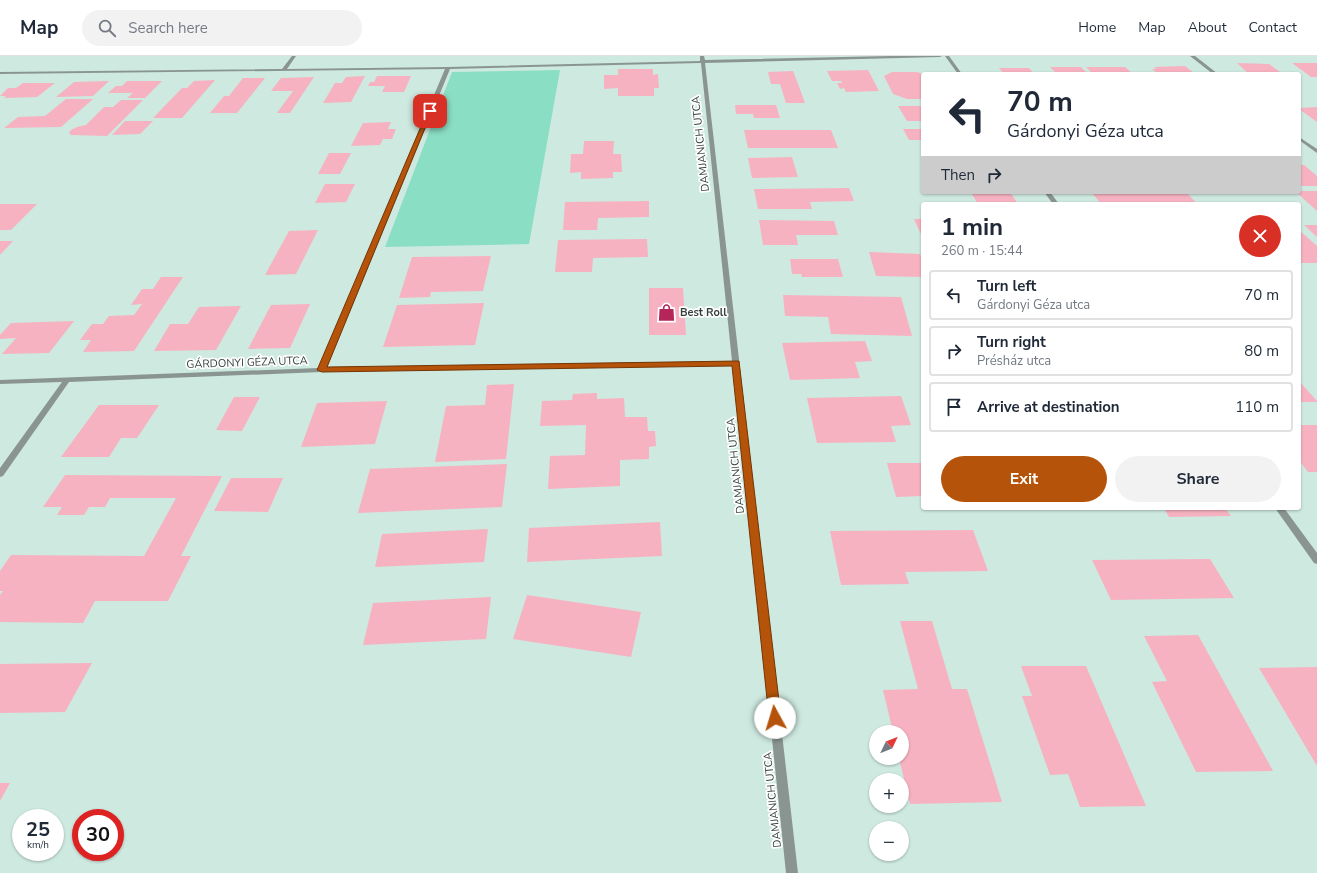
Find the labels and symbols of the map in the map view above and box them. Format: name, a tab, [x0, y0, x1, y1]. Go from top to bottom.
pin	[413, 94, 447, 128]
street label: DAMJANICH UTCA	[688, 95, 713, 192]
shop icon: Best Roll	[657, 302, 677, 322]
place label: Best Roll	[680, 305, 727, 320]
street label: GÁRDONYI GÉZA UTCA	[186, 352, 308, 372]
street label: DAMJANICH UTCA	[723, 417, 748, 514]
position arrow	[754, 697, 796, 739]
north arrow	[869, 725, 909, 765]
street label: DAMJANICH UTCA	[760, 751, 785, 848]
speed limit sign: 30	[72, 809, 124, 861]

